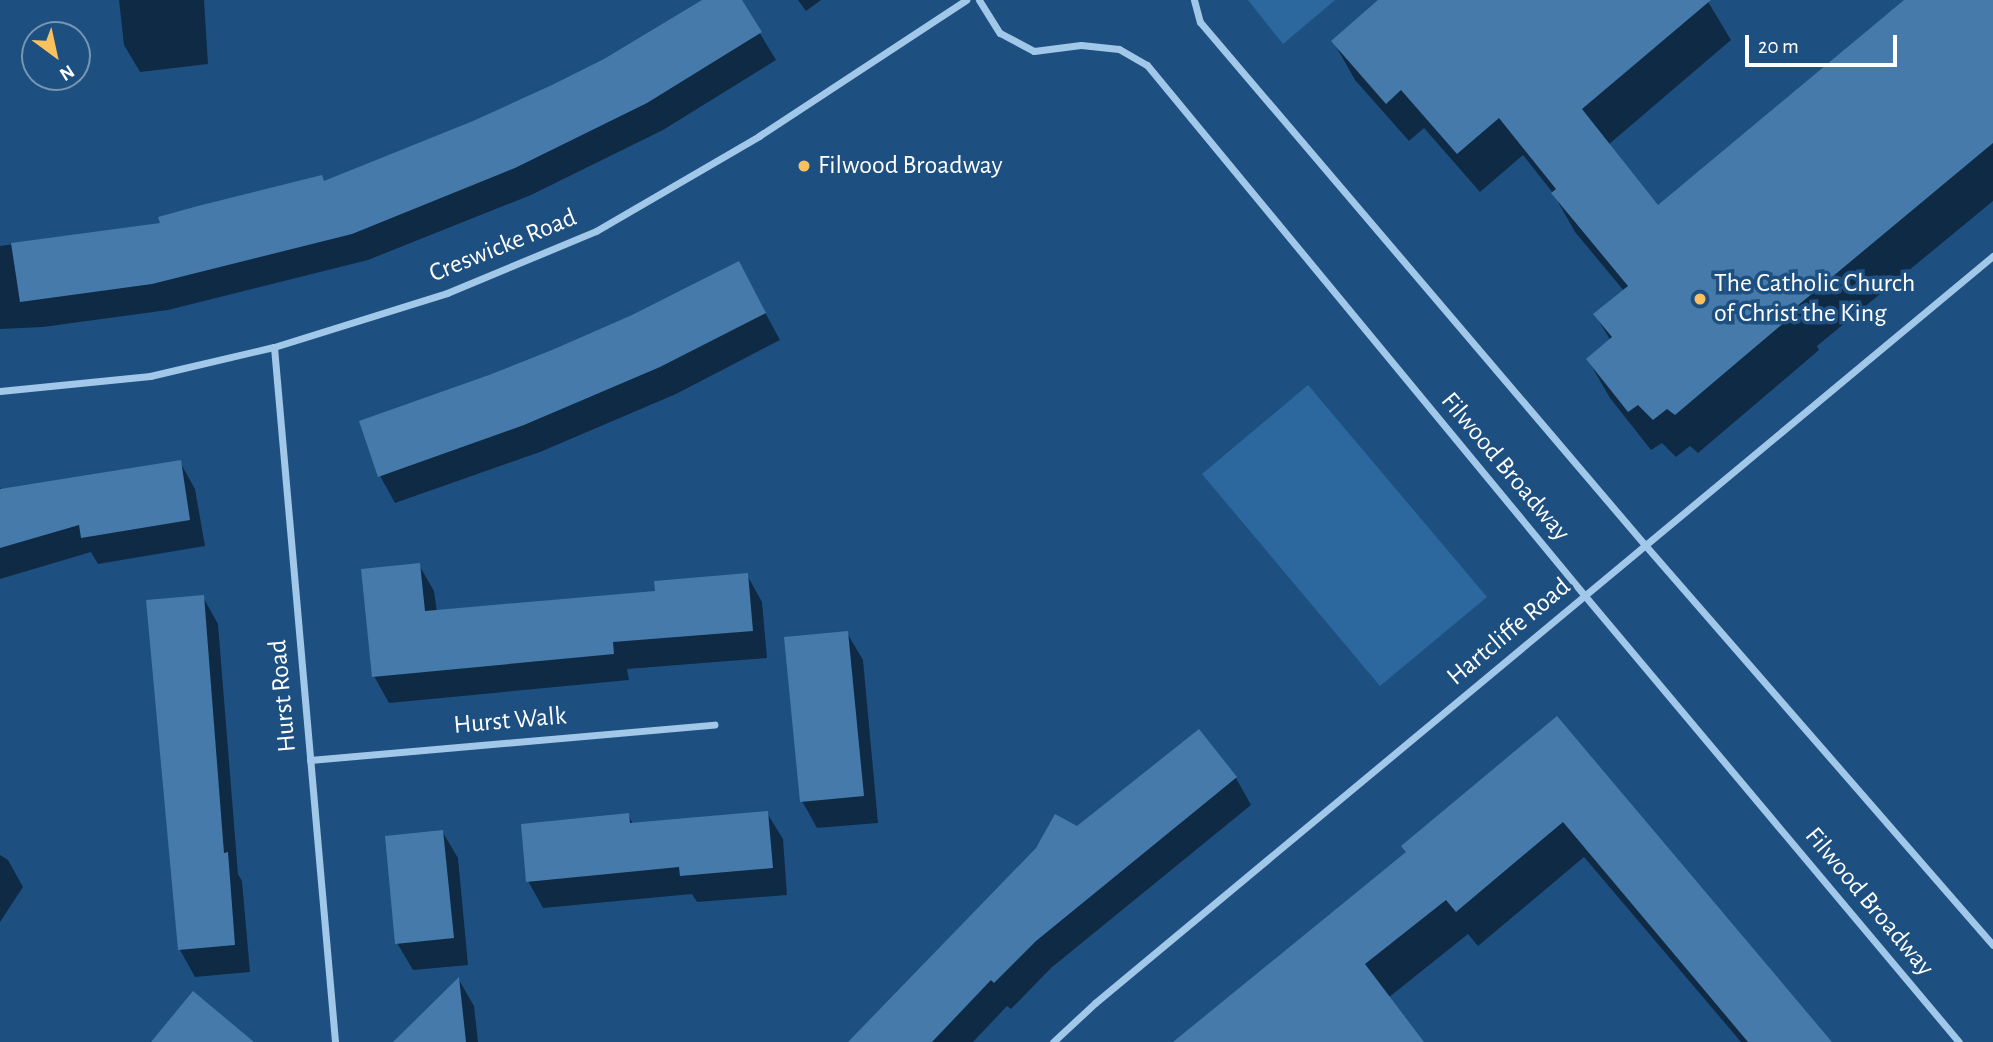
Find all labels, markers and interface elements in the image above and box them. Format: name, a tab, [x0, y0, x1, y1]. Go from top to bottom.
north arrow	[21, 21, 91, 91]
scale bar	[1748, 21, 1900, 65]
text: 20 m	[1758, 36, 1799, 57]
text: N	[56, 61, 77, 84]
place label: Filwood Broadway	[818, 150, 1003, 182]
marker: Filwood Broadway	[796, 158, 812, 174]
street label: Creswicke Road	[425, 202, 581, 290]
place label: The Catholic Church of Christ the King	[1714, 268, 1915, 330]
marker: The Catholic Church of Christ the King	[1692, 291, 1708, 307]
street label: Filwood Broadway	[1434, 386, 1576, 548]
street label: Hartcliffe Road	[1441, 571, 1577, 693]
street label: Hurst Road	[263, 638, 303, 754]
street label: Hurst Walk	[452, 701, 568, 741]
street label: Filwood Broadway	[1798, 821, 1940, 983]

